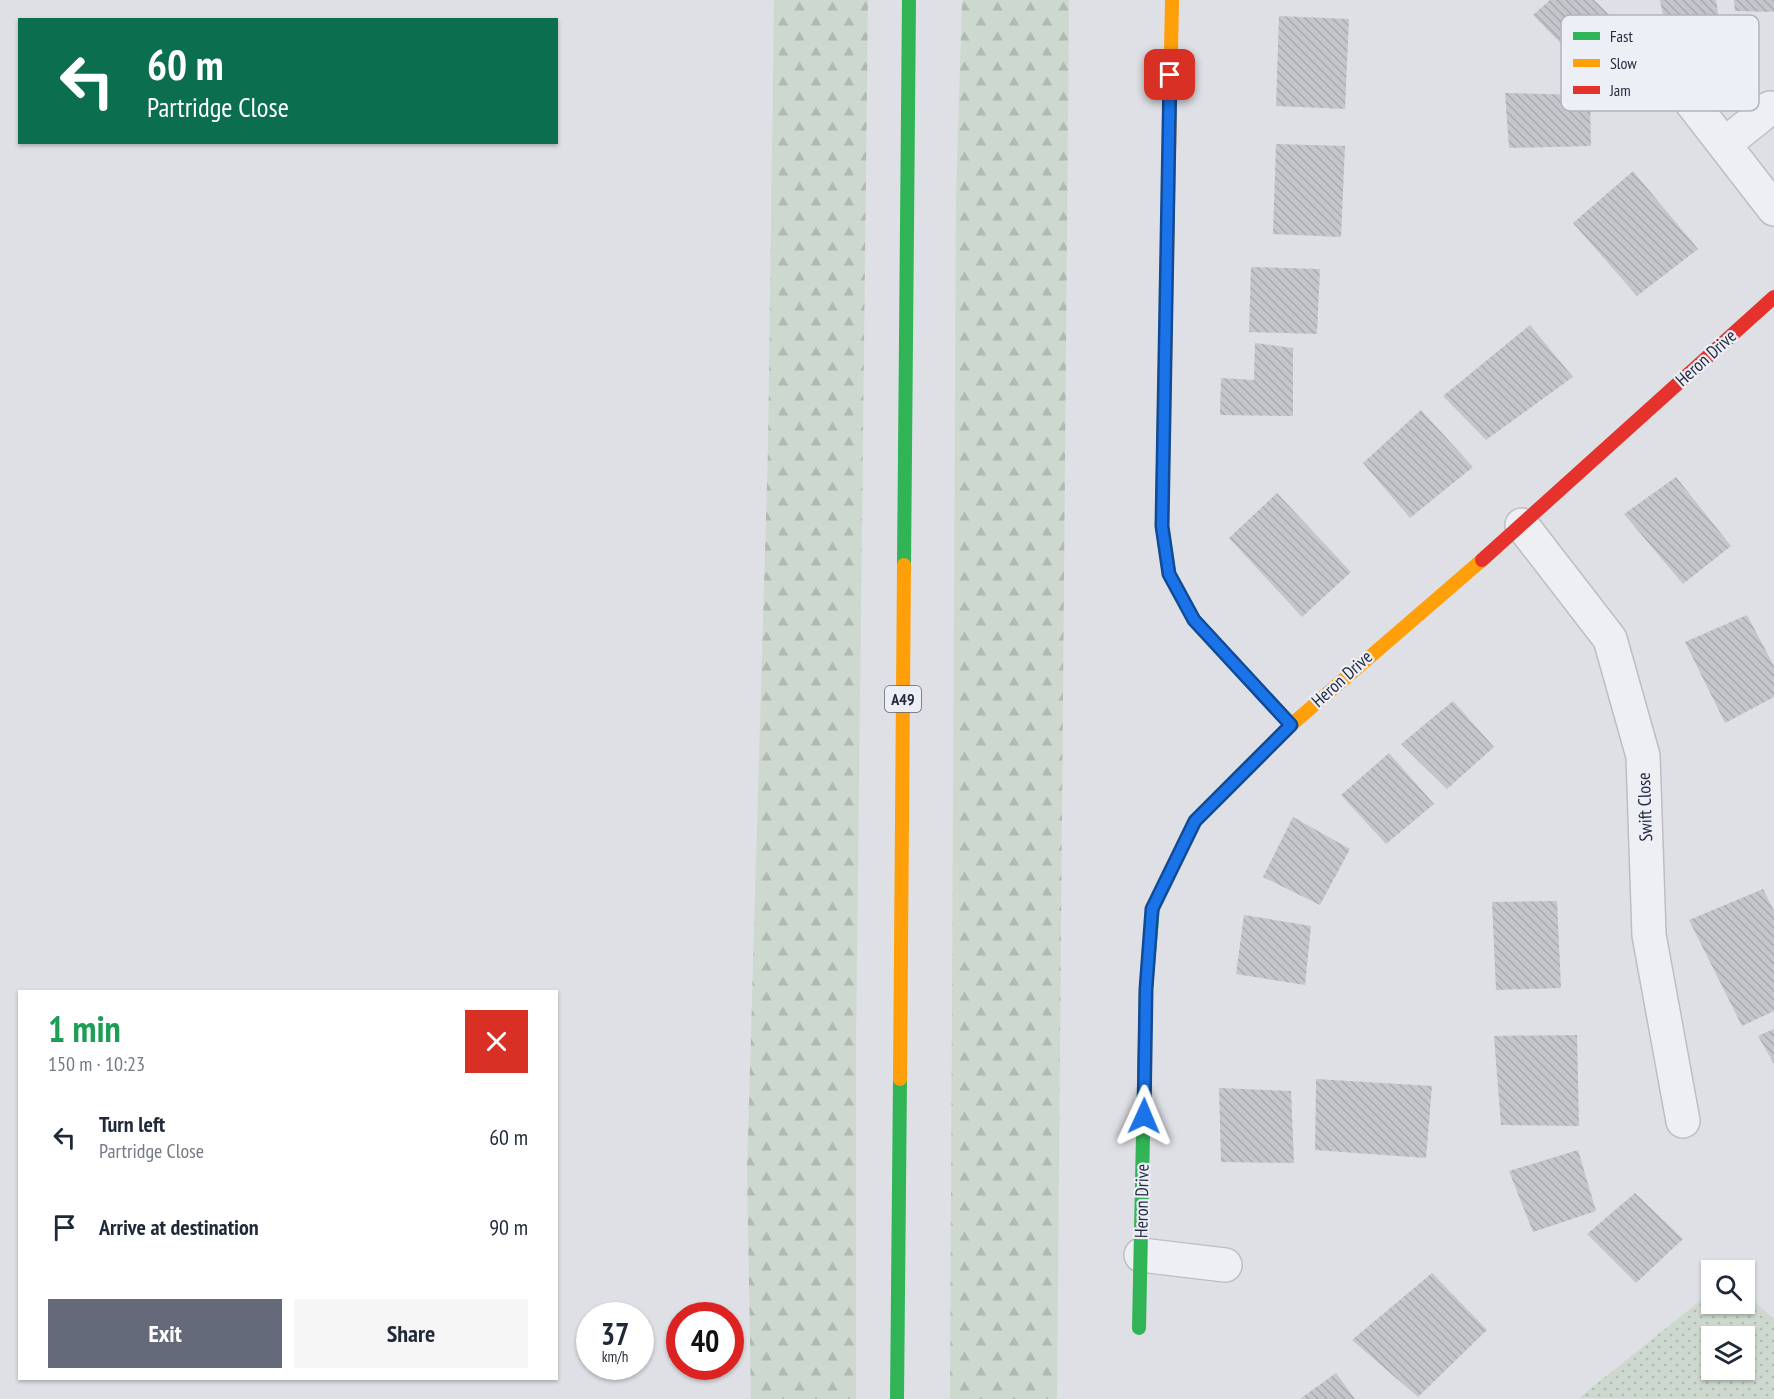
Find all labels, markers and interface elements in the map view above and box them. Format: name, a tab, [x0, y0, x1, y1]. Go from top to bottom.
legend	[1561, 15, 1759, 111]
text: Fast	[1610, 26, 1633, 46]
text: 60 m	[147, 37, 224, 92]
icon: left	[48, 42, 126, 120]
pin	[1144, 49, 1195, 100]
text: Slow	[1610, 53, 1637, 73]
icon: arrive	[1153, 58, 1186, 91]
text: Jam	[1609, 80, 1631, 100]
text: Partridge Close	[147, 90, 289, 124]
street label: Heron Drive	[1670, 324, 1741, 391]
street label: Heron Drive	[1306, 645, 1377, 712]
road number: A49	[885, 686, 921, 712]
street label: Swift Close	[1632, 772, 1657, 842]
text: 1 min	[48, 1005, 121, 1052]
button: close	[465, 1010, 528, 1073]
text: 150 m · 10:23	[48, 1051, 145, 1077]
position arrow	[1112, 1084, 1176, 1148]
text: Turn left	[99, 1110, 165, 1138]
icon: left	[48, 1121, 81, 1154]
text: 60 m	[489, 1123, 528, 1151]
text: Partridge Close	[99, 1138, 204, 1164]
street label: Heron Drive	[1129, 1164, 1154, 1238]
icon: arrive	[48, 1211, 81, 1244]
text: Arrive at destination	[99, 1213, 259, 1241]
text: 90 m	[489, 1213, 528, 1241]
map controls	[1701, 1260, 1755, 1380]
button: search	[1701, 1260, 1755, 1314]
button: Exit	[48, 1299, 282, 1368]
button: Share	[294, 1299, 528, 1368]
speed limit sign: 40	[666, 1302, 744, 1380]
text: 37	[601, 1314, 629, 1353]
button: layers	[1701, 1326, 1755, 1380]
text: km/h	[602, 1347, 628, 1366]

